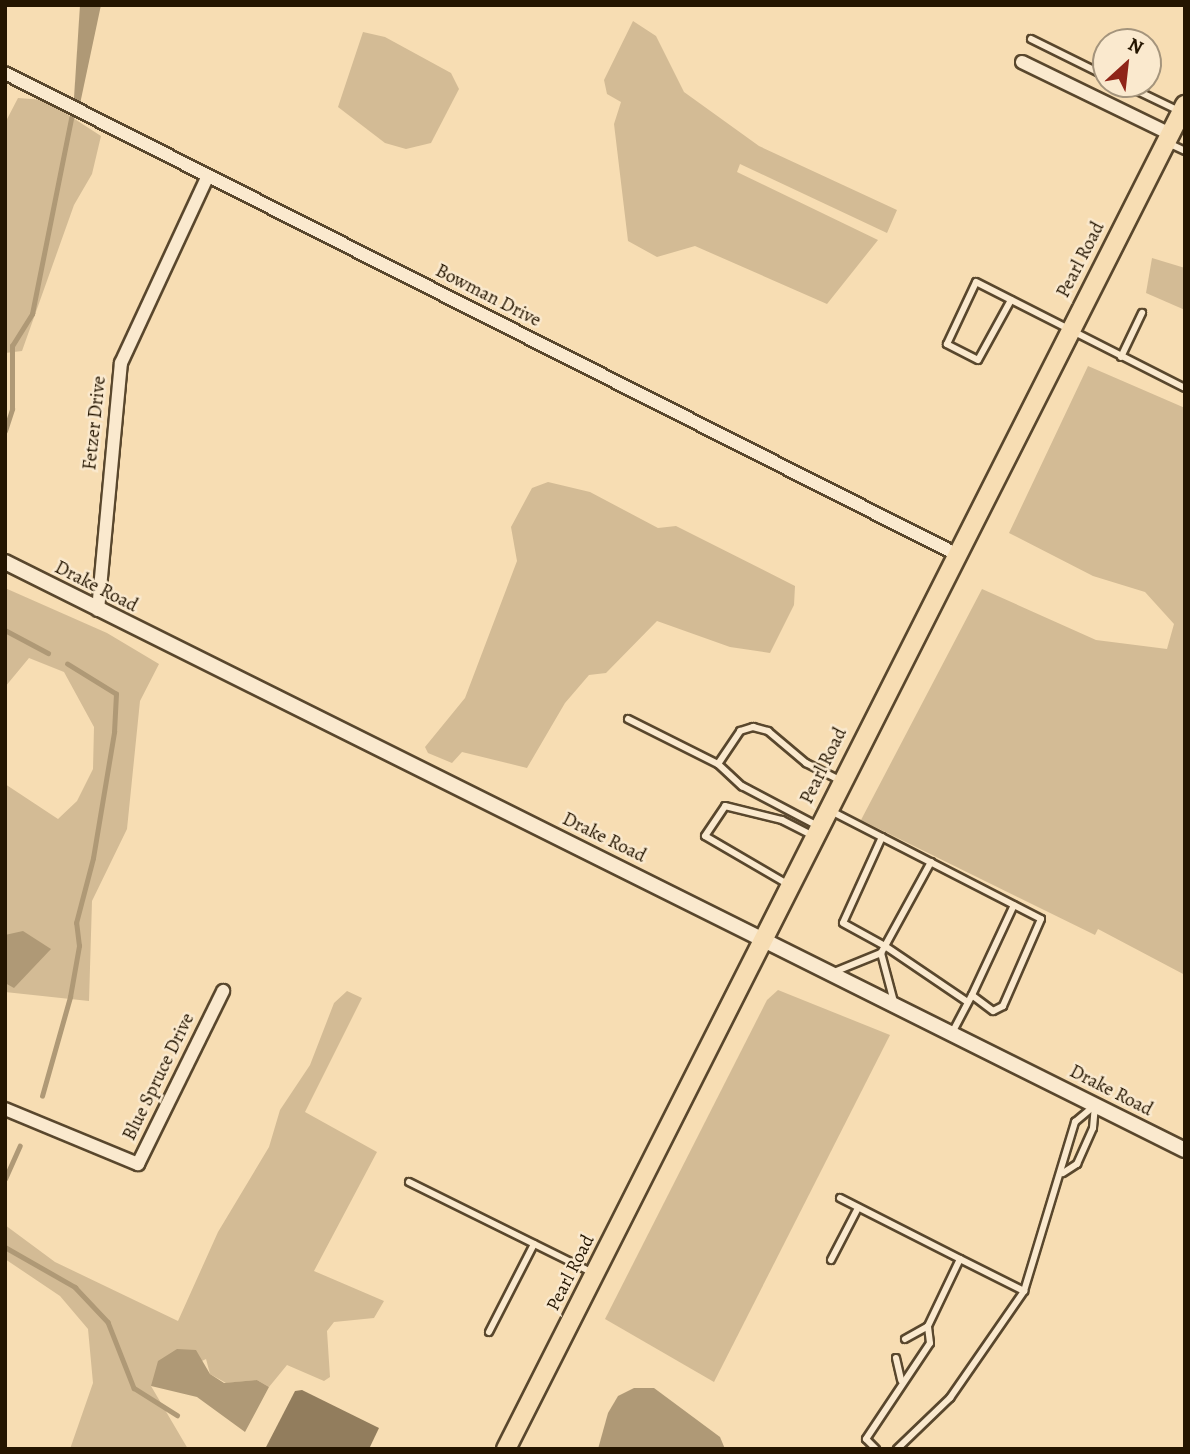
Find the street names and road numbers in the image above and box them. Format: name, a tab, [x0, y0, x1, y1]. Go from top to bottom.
street label: Pearl Road	[1052, 218, 1110, 302]
street label: Bowman Drive	[432, 260, 544, 332]
street label: Fetzer Drive	[79, 375, 111, 471]
street label: Drake Road	[51, 556, 141, 618]
street label: Pearl Road	[796, 724, 852, 808]
street label: Drake Road	[558, 808, 650, 868]
street label: Blue Spruce Drive	[118, 1010, 200, 1144]
street label: Drake Road	[1066, 1060, 1156, 1122]
street label: Pearl Road	[542, 1231, 600, 1315]

